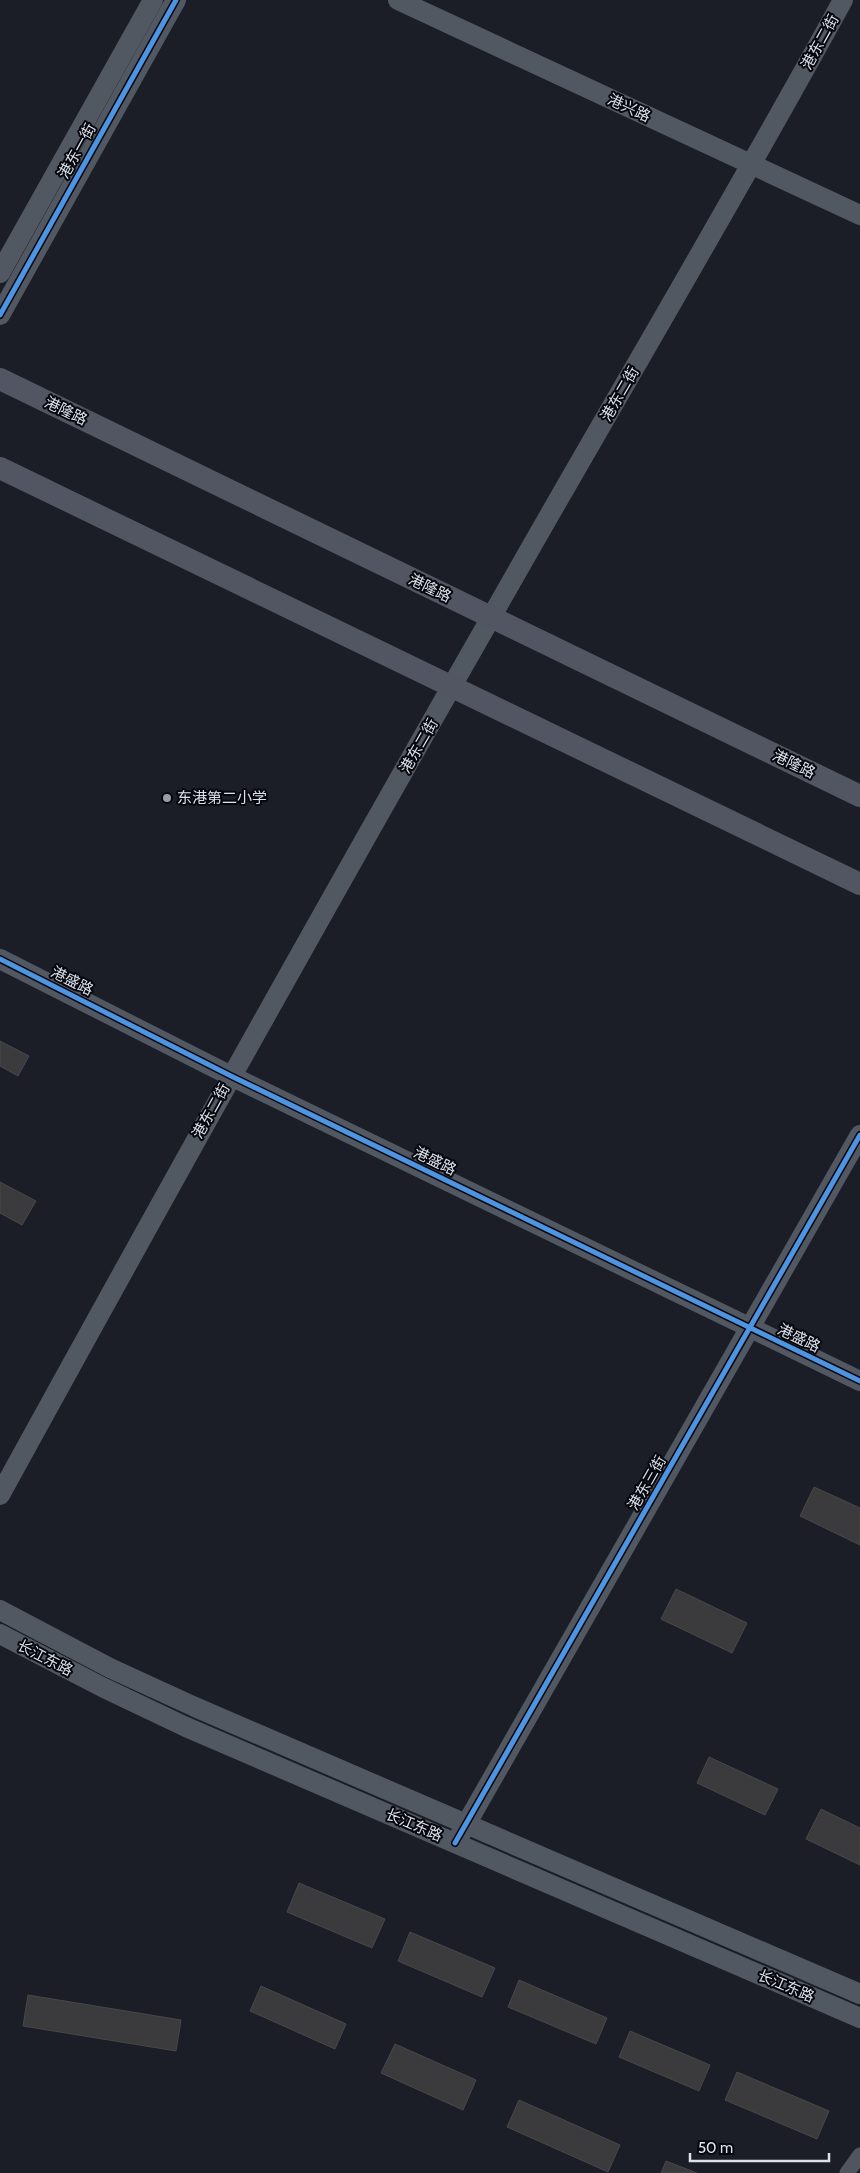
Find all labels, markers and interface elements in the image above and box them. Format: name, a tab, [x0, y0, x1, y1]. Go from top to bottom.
street label: 港东二街	[798, 11, 842, 73]
street label: 港兴路	[605, 90, 653, 126]
street label: 港东一街	[55, 120, 99, 182]
street label: 港东二街	[597, 364, 643, 424]
street label: 港隆路	[42, 393, 90, 429]
street label: 港隆路	[406, 570, 454, 606]
street label: 港东二街	[396, 716, 442, 776]
street label: 港隆路	[770, 746, 818, 782]
place label: 东港第二小学	[177, 789, 267, 807]
marker: 东港第二小学	[161, 792, 173, 804]
street label: 港盛路	[48, 963, 96, 999]
street label: 港东二街	[189, 1080, 233, 1142]
street label: 港盛路	[411, 1143, 459, 1179]
street label: 港盛路	[775, 1320, 823, 1356]
street label: 港东三街	[624, 1453, 670, 1513]
street label: 长江东路	[14, 1636, 76, 1680]
street label: 长江东路	[383, 1805, 445, 1845]
street label: 长江东路	[755, 1966, 817, 2006]
scale bar	[690, 2130, 829, 2162]
text: 50 m	[698, 2139, 733, 2157]

